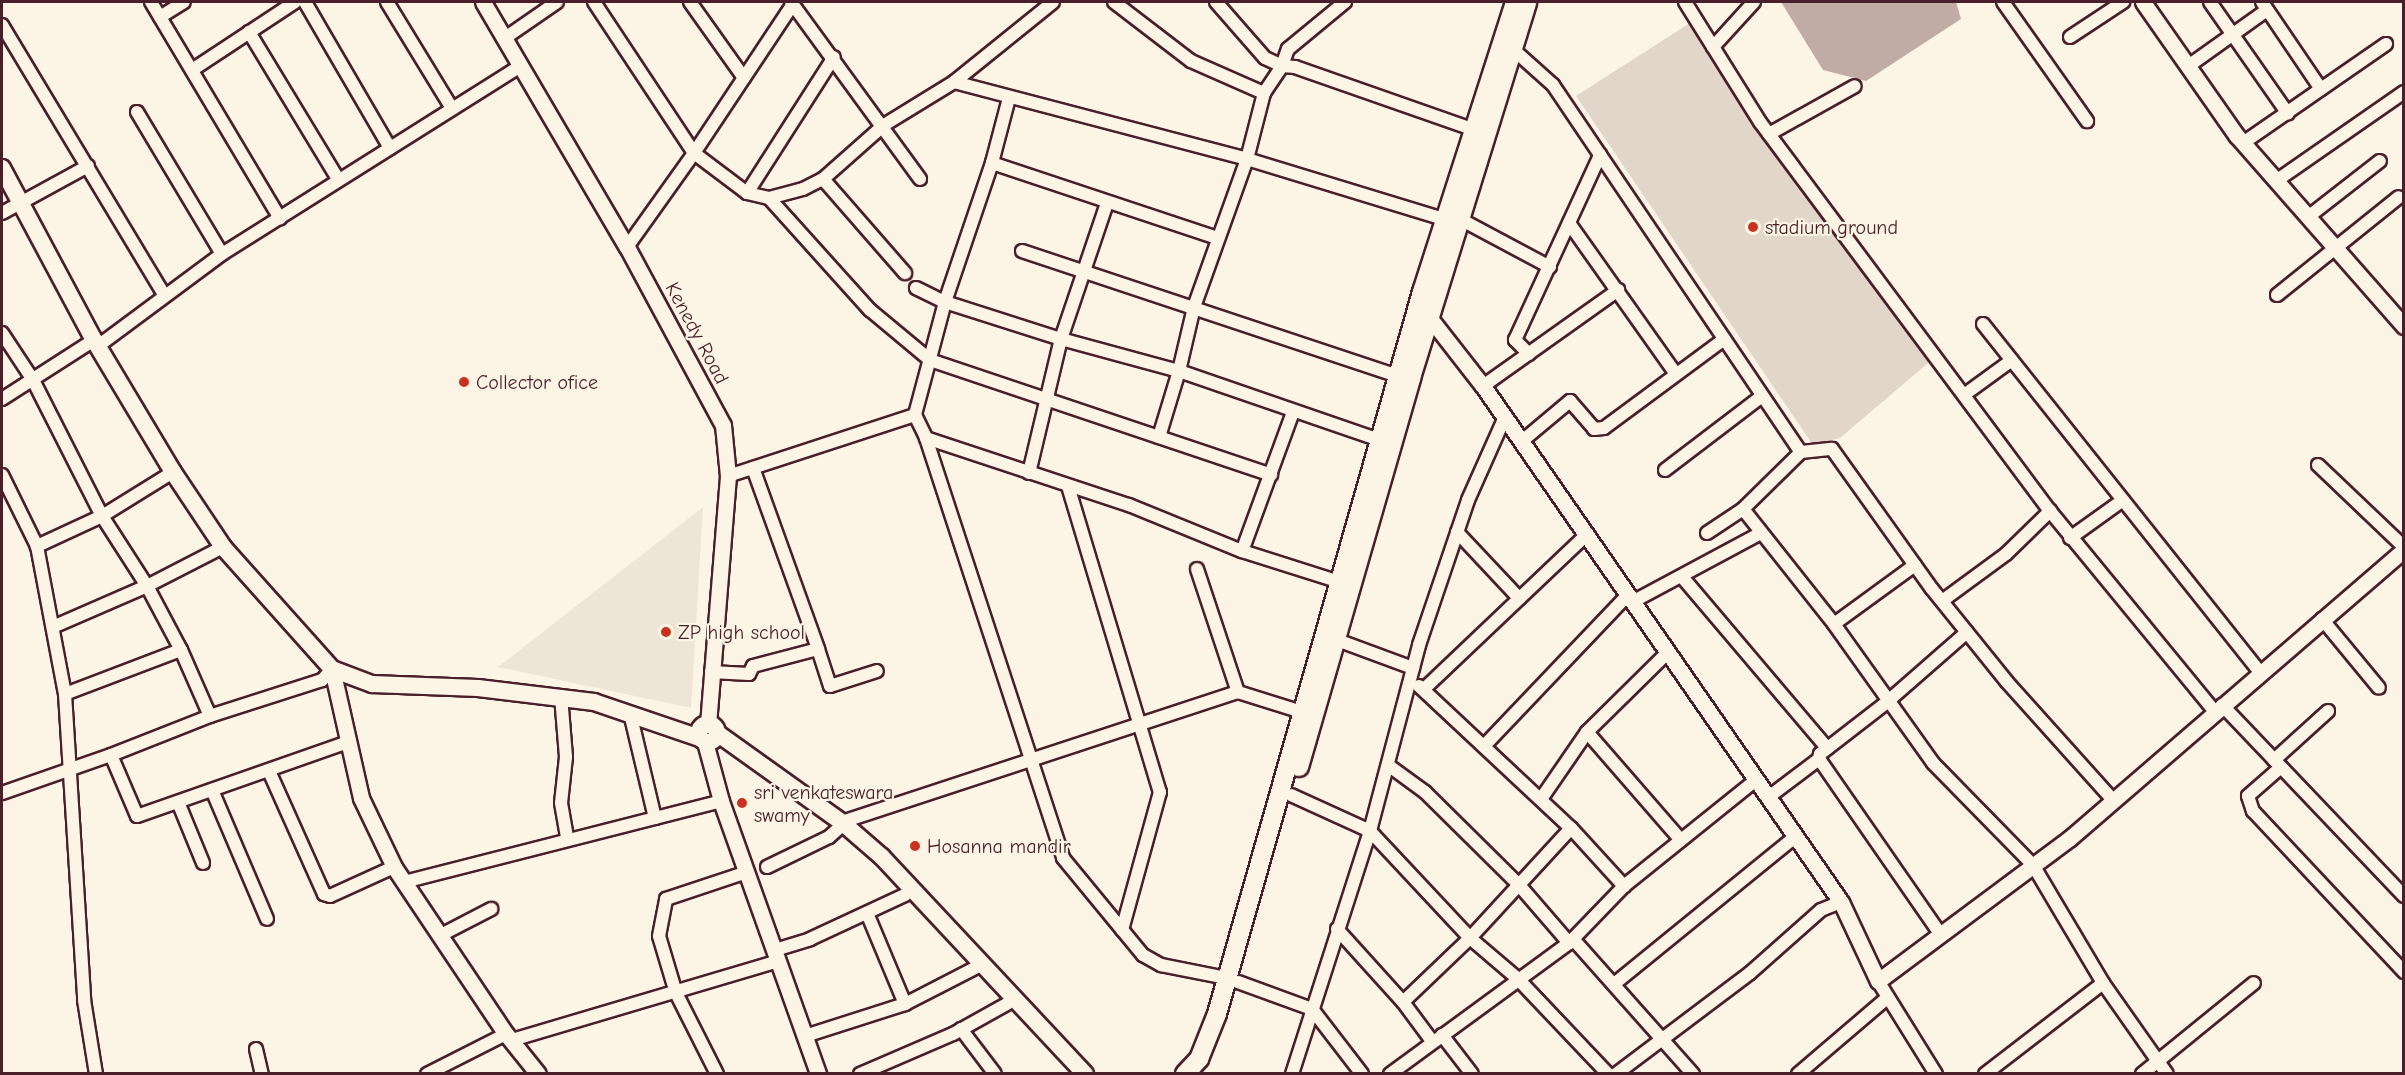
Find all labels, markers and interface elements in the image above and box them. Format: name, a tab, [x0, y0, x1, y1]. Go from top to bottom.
place label: stadium ground	[1765, 215, 1898, 239]
marker: stadium ground	[1746, 220, 1760, 234]
street label: Kenedy Road	[660, 278, 734, 388]
place label: Collector ofice	[476, 370, 598, 394]
marker: Collector ofice	[457, 375, 471, 389]
place label: ZP high school	[678, 620, 805, 644]
marker: ZP high school	[659, 625, 673, 639]
place label: sri venkateswara swamy	[754, 780, 893, 827]
marker: sri venkateswara swamy	[735, 796, 749, 810]
place label: Hosanna mandir	[927, 834, 1071, 858]
marker: Hosanna mandir	[908, 839, 922, 853]

